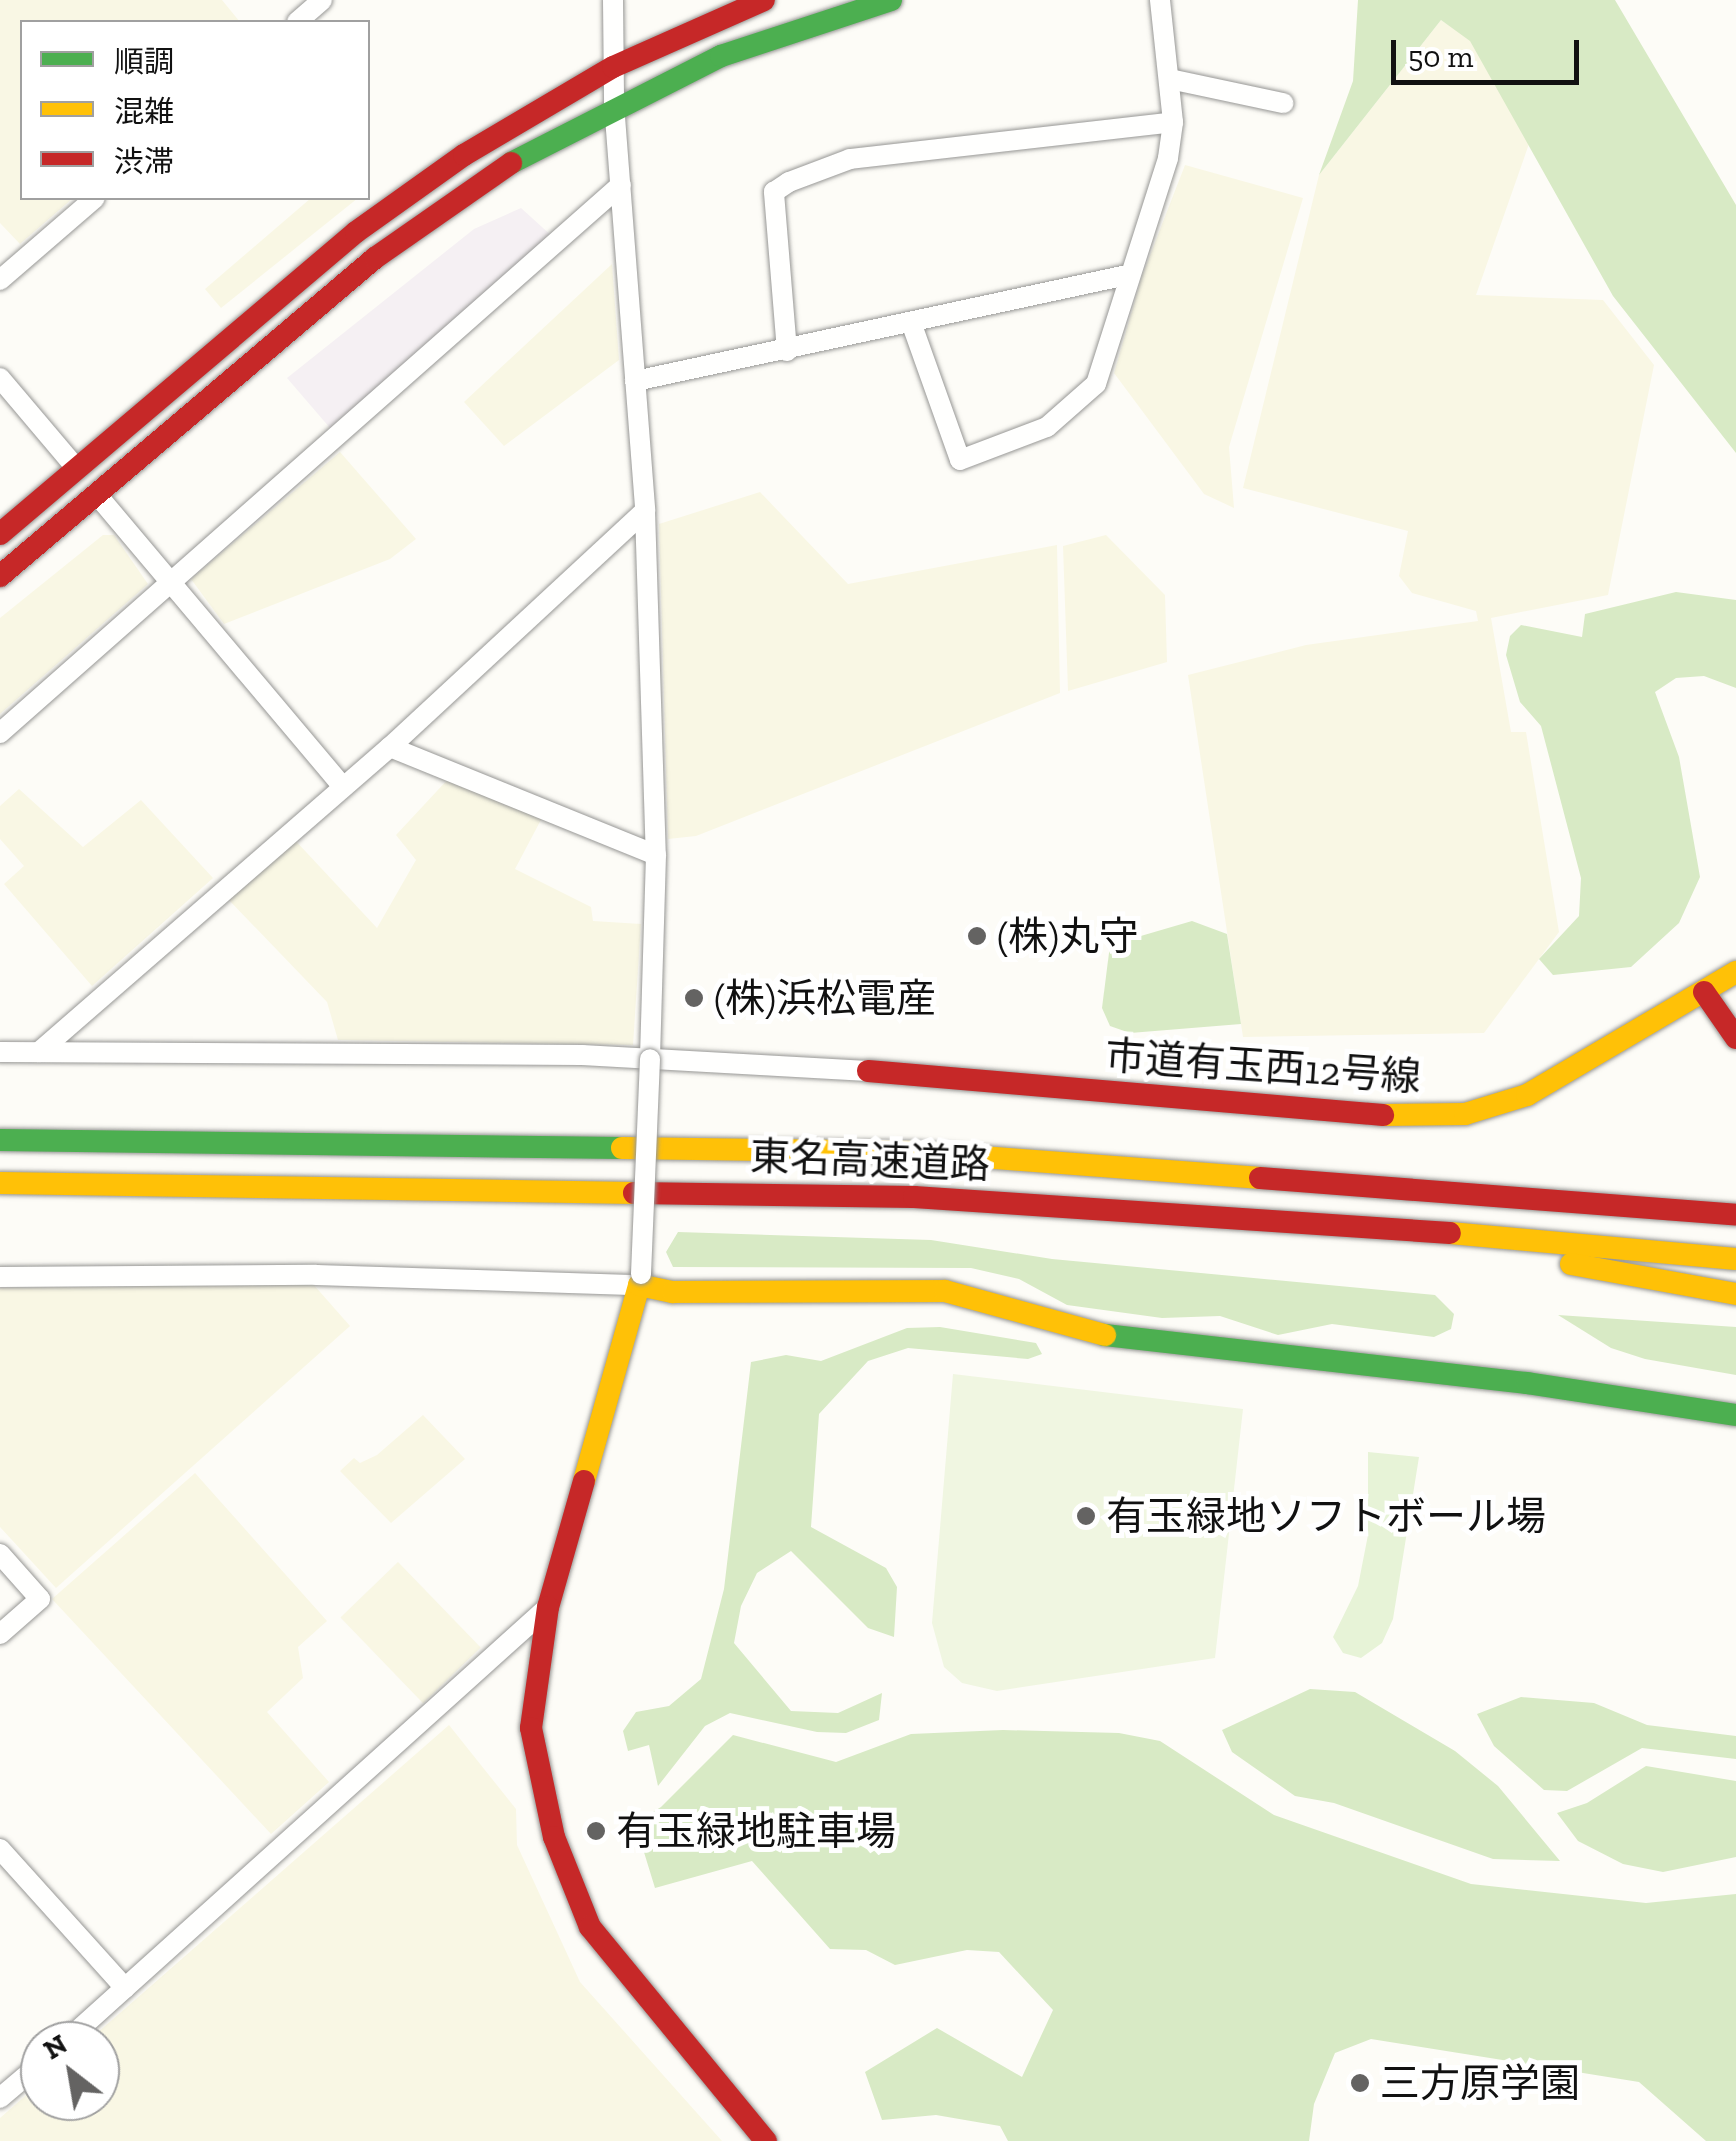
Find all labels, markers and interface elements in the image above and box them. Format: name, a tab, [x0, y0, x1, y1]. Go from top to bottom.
legend	[20, 20, 370, 200]
scale bar	[1396, 20, 1584, 82]
text: 50 m	[1408, 39, 1473, 75]
text: 順調	[114, 44, 174, 80]
text: 混雑	[114, 94, 174, 130]
text: 渋滞	[114, 144, 174, 180]
place label: (株)丸守	[997, 912, 1139, 960]
marker: (株)丸守	[966, 925, 988, 947]
place label: (株)浜松電産	[714, 974, 936, 1022]
marker: (株)浜松電産	[683, 987, 705, 1009]
street label: 市道有玉西12号線	[1104, 1031, 1422, 1101]
street label: 東名高速道路	[749, 1132, 991, 1188]
place label: 有玉緑地ソフトボール場	[1106, 1492, 1546, 1540]
marker: 有玉緑地ソフトボール場	[1075, 1505, 1097, 1527]
place label: 有玉緑地駐車場	[616, 1807, 896, 1855]
marker: 有玉緑地駐車場	[585, 1820, 607, 1842]
north arrow	[20, 2021, 120, 2121]
text: N	[38, 2027, 73, 2066]
place label: 三方原学園	[1380, 2059, 1580, 2107]
marker: 三方原学園	[1349, 2072, 1371, 2094]

